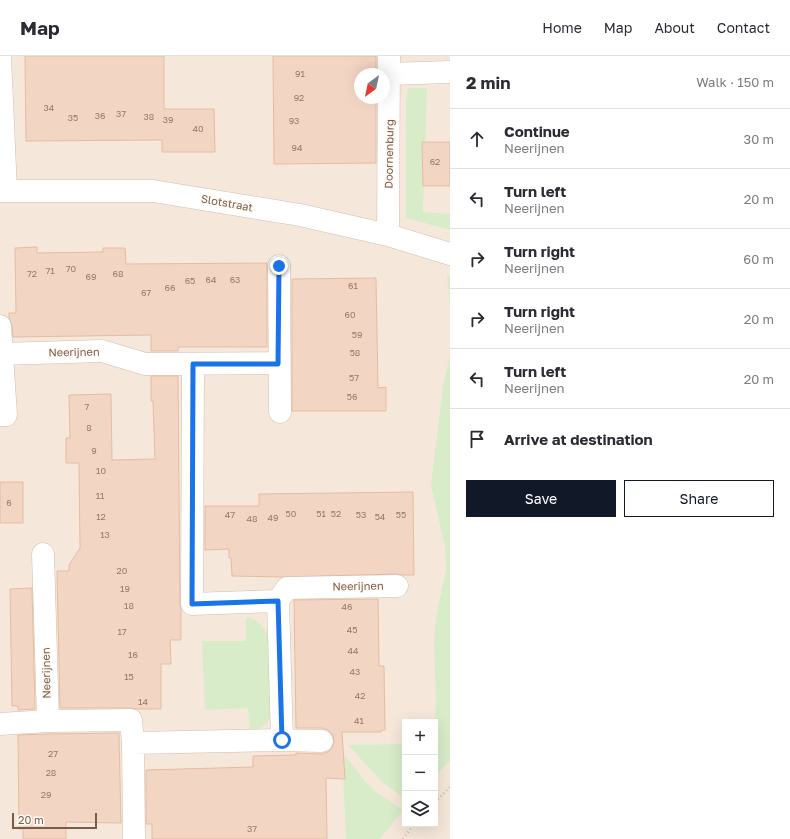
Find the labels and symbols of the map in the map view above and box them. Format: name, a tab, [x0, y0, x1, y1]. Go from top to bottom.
house number: 91	[295, 68, 306, 79]
north arrow	[354, 68, 390, 104]
house number: 92	[294, 92, 304, 103]
house number: 34	[44, 102, 55, 113]
house number: 37	[116, 108, 126, 119]
house number: 36	[95, 110, 105, 121]
house number: 38	[144, 111, 154, 122]
house number: 35	[68, 112, 78, 123]
house number: 39	[163, 114, 173, 125]
house number: 93	[289, 115, 299, 126]
street label: Doornenburg	[381, 119, 396, 189]
house number: 40	[192, 123, 204, 134]
house number: 94	[292, 142, 303, 153]
house number: 62	[430, 156, 440, 167]
street label: Slotstraat	[200, 192, 254, 213]
route end	[270, 257, 288, 275]
house number: 70	[66, 263, 77, 274]
house number: 71	[45, 265, 55, 276]
house number: 72	[27, 268, 37, 279]
house number: 68	[113, 268, 123, 279]
house number: 69	[86, 271, 96, 282]
house number: 64	[206, 274, 217, 285]
house number: 63	[230, 274, 240, 285]
house number: 65	[185, 275, 195, 286]
house number: 61	[348, 280, 359, 291]
house number: 66	[165, 282, 175, 293]
house number: 67	[141, 287, 151, 298]
house number: 60	[344, 309, 356, 320]
house number: 59	[352, 329, 362, 340]
street label: Neerijnen	[48, 345, 100, 358]
house number: 58	[350, 347, 360, 358]
house number: 57	[349, 372, 359, 383]
house number: 56	[347, 391, 357, 402]
house number: 7	[85, 401, 90, 412]
house number: 8	[86, 422, 92, 433]
house number: 9	[91, 445, 97, 456]
house number: 10	[96, 465, 106, 476]
house number: 11	[96, 490, 105, 501]
house number: 6	[6, 497, 12, 508]
house number: 50	[286, 508, 297, 519]
house number: 51	[316, 508, 326, 519]
house number: 52	[331, 508, 341, 519]
house number: 47	[225, 509, 235, 520]
house number: 53	[356, 509, 366, 520]
house number: 55	[396, 509, 406, 520]
house number: 12	[96, 511, 106, 522]
house number: 54	[375, 511, 386, 522]
house number: 49	[268, 512, 278, 523]
house number: 48	[247, 513, 257, 524]
house number: 13	[100, 529, 110, 540]
house number: 20	[117, 565, 128, 576]
street label: Neerijnen	[332, 579, 384, 592]
house number: 19	[120, 583, 130, 594]
house number: 18	[124, 600, 134, 611]
house number: 46	[342, 601, 352, 612]
house number: 45	[347, 624, 357, 635]
house number: 17	[117, 626, 127, 637]
house number: 44	[348, 645, 359, 656]
street label: Neerijnen	[39, 647, 52, 699]
house number: 16	[128, 649, 138, 660]
house number: 43	[350, 666, 360, 677]
house number: 15	[124, 671, 134, 682]
house number: 42	[355, 690, 365, 701]
house number: 14	[138, 696, 148, 707]
house number: 41	[354, 715, 365, 726]
route start	[273, 731, 291, 749]
house number: 27	[48, 748, 58, 759]
house number: 28	[46, 767, 56, 778]
house number: 29	[41, 789, 51, 800]
scale bar	[12, 811, 97, 830]
house number: 37	[247, 823, 257, 834]

